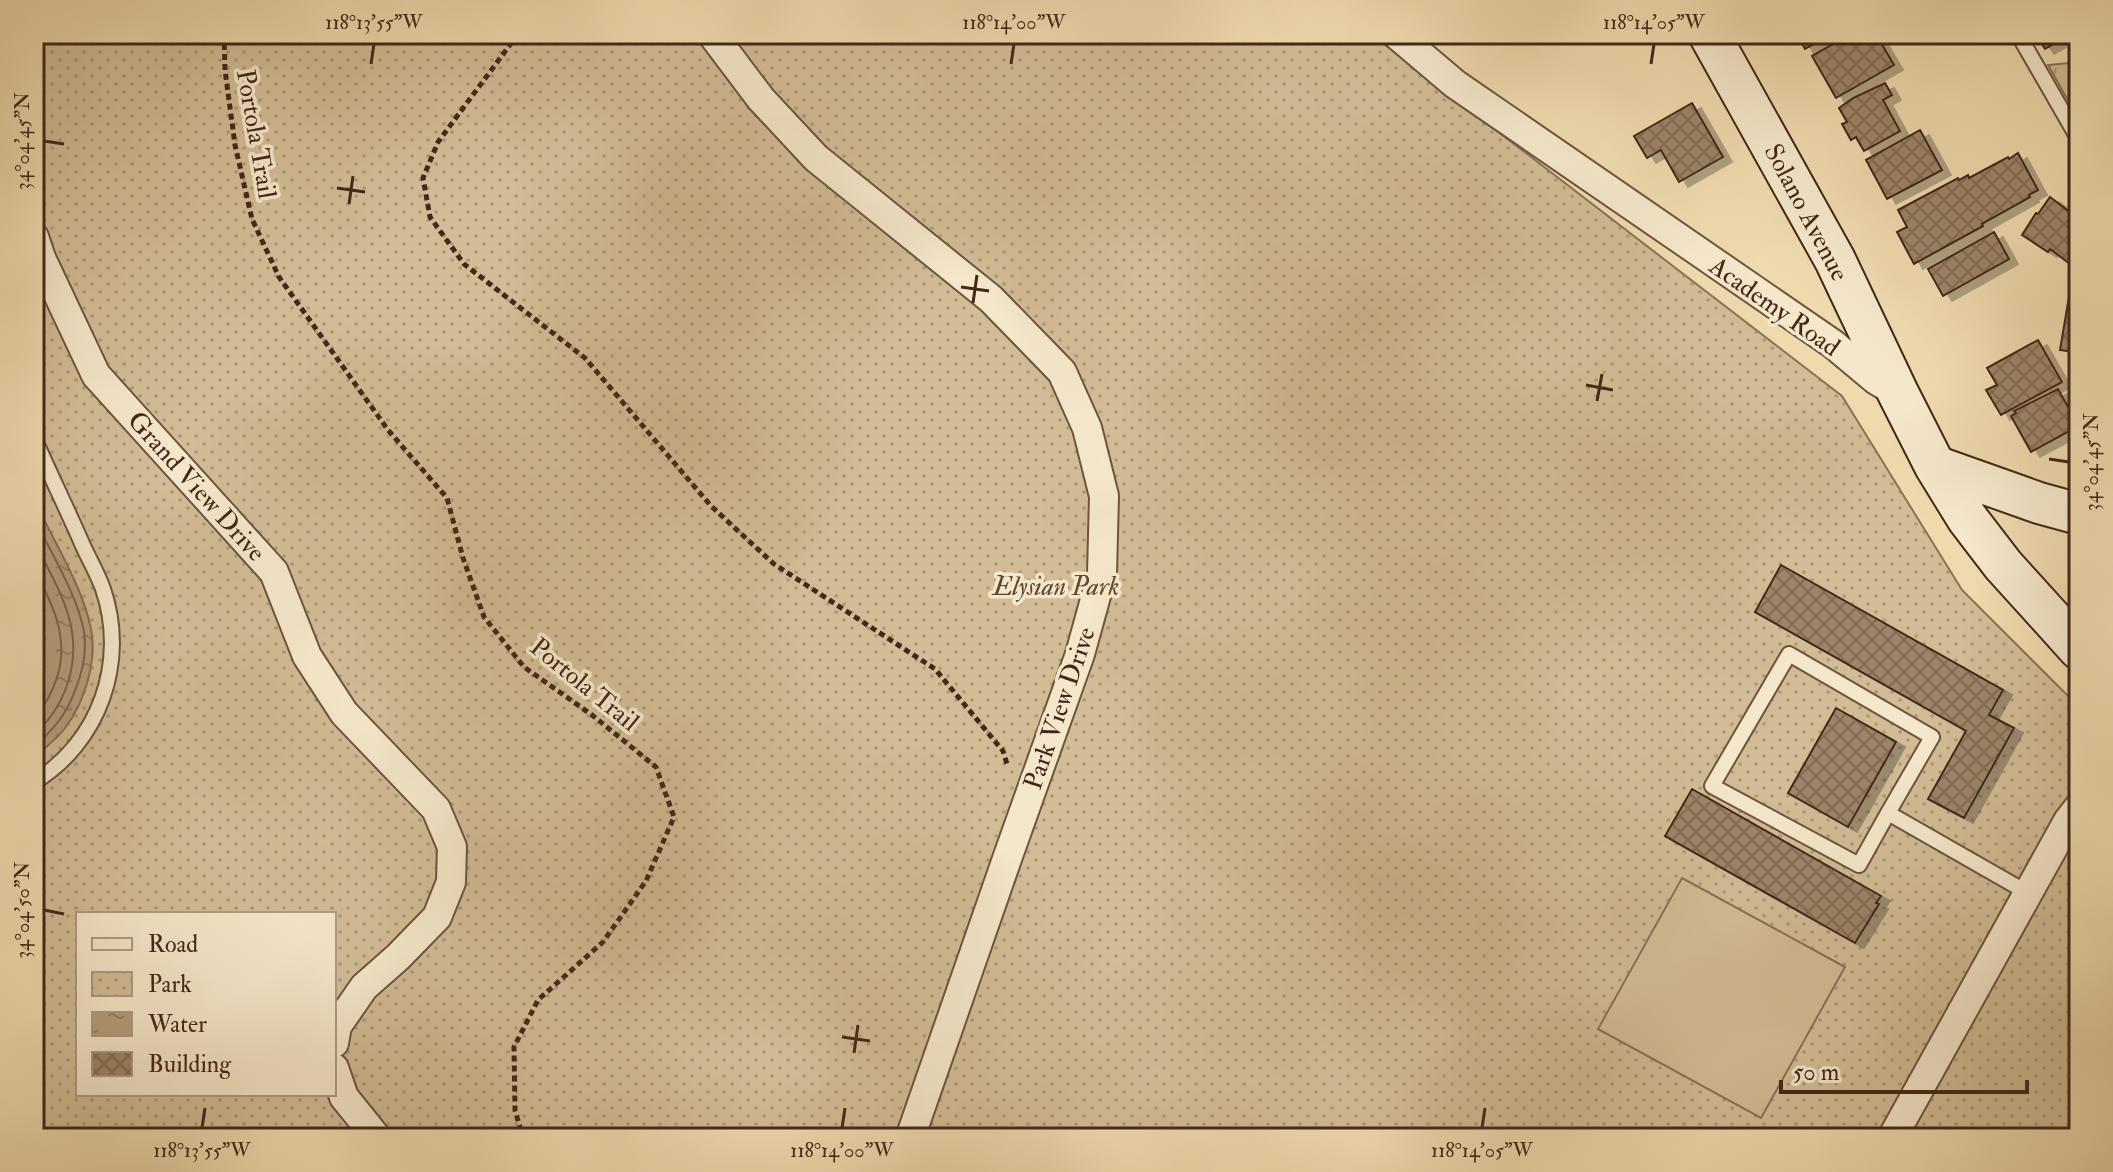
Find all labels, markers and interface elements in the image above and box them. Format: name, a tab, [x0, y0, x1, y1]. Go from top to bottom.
text: 118°13'55"W	[325, 10, 423, 35]
text: 118°14'00"W	[962, 10, 1066, 35]
text: 118°14'05"W	[1603, 10, 1706, 35]
street label: Portola Trail	[229, 67, 283, 202]
text: 34°04'45"N	[10, 92, 35, 190]
street label: Solano Avenue	[1757, 138, 1856, 287]
street label: Academy Road	[1702, 249, 1846, 364]
street label: Grand View Drive	[121, 405, 272, 568]
text: 34°04'45"N	[2079, 413, 2104, 511]
park label: Elysian Park	[991, 571, 1119, 603]
street label: Park View Drive	[1017, 623, 1103, 794]
street label: Portola Trail	[524, 631, 645, 739]
text: 34°04'50"N	[10, 861, 35, 959]
legend	[76, 912, 336, 1096]
text: Road	[148, 929, 198, 960]
text: Park	[148, 969, 192, 1000]
text: Water	[147, 1009, 207, 1040]
scale bar	[1781, 1044, 2027, 1094]
text: Building	[148, 1049, 232, 1080]
text: 50 m	[1793, 1057, 1840, 1088]
text: 118°13'55"W	[153, 1138, 251, 1163]
text: 118°14'00"W	[790, 1138, 894, 1163]
text: 118°14'05"W	[1431, 1138, 1534, 1163]

